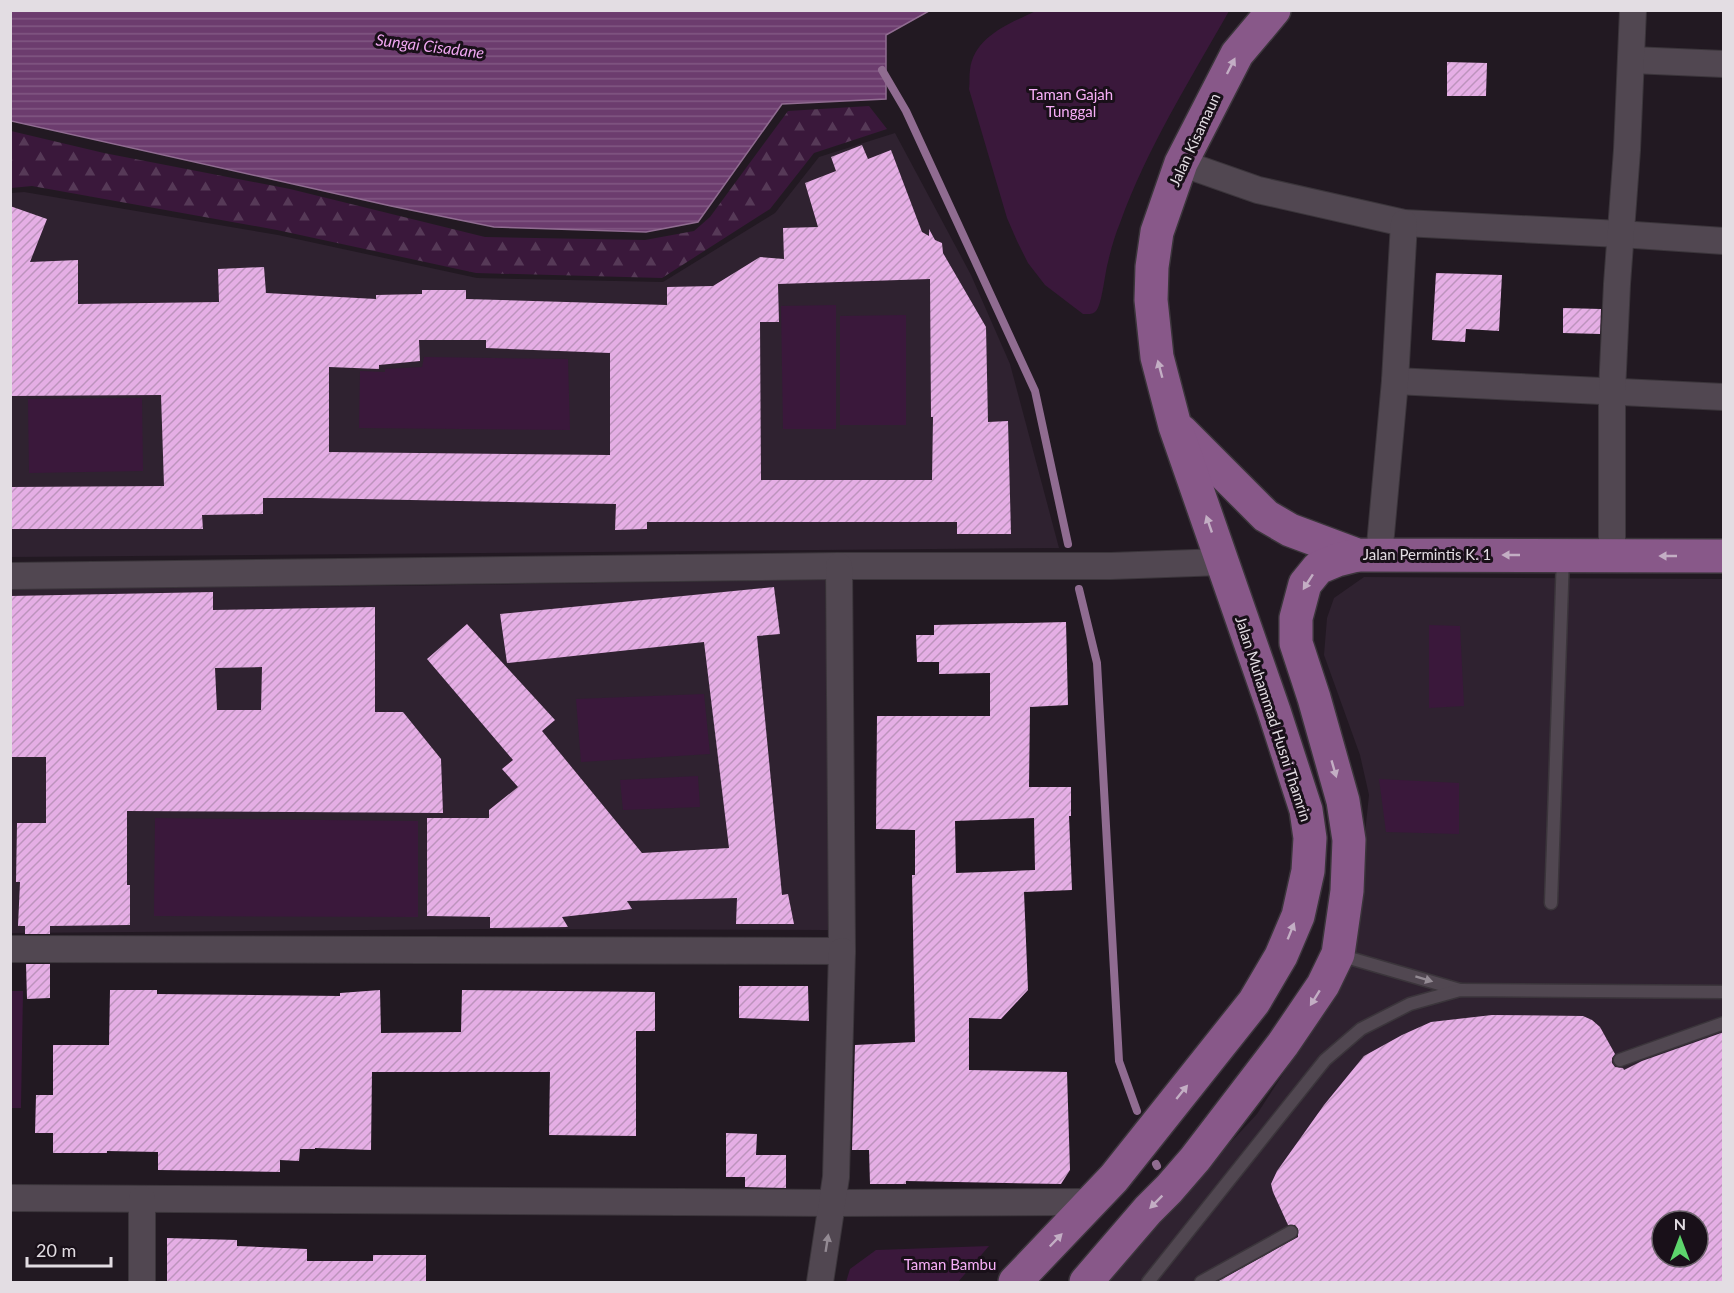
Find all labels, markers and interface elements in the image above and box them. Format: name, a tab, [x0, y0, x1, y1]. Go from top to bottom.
water label: Sungai Cisadane	[375, 29, 486, 62]
one-way arrow	[1226, 57, 1235, 74]
park label: Taman Gajah Tunggal	[1029, 85, 1113, 120]
street label: Jalan Kisamaun	[1165, 90, 1224, 189]
one-way arrow	[1155, 360, 1164, 378]
one-way arrow	[1204, 515, 1214, 533]
street label: Jalan Permintis K. 1	[1363, 545, 1491, 563]
one-way arrow	[1502, 550, 1521, 560]
one-way arrow	[1658, 551, 1677, 561]
one-way arrow	[1303, 574, 1314, 590]
street label: Jalan Muhammad Husni Thamrin	[1232, 614, 1316, 824]
one-way arrow	[1330, 760, 1339, 778]
one-way arrow	[1286, 922, 1296, 940]
one-way arrow	[1415, 975, 1433, 984]
one-way arrow	[1310, 990, 1321, 1006]
one-way arrow	[1176, 1084, 1189, 1100]
one-way arrow	[1149, 1195, 1163, 1209]
north arrow	[1650, 1209, 1710, 1269]
text: N	[1674, 1214, 1686, 1233]
scale bar	[27, 1230, 111, 1268]
one-way arrow	[822, 1233, 831, 1252]
one-way arrow	[1049, 1233, 1063, 1248]
text: 20 m	[36, 1239, 76, 1261]
park label: Taman Bambu	[904, 1255, 996, 1273]

